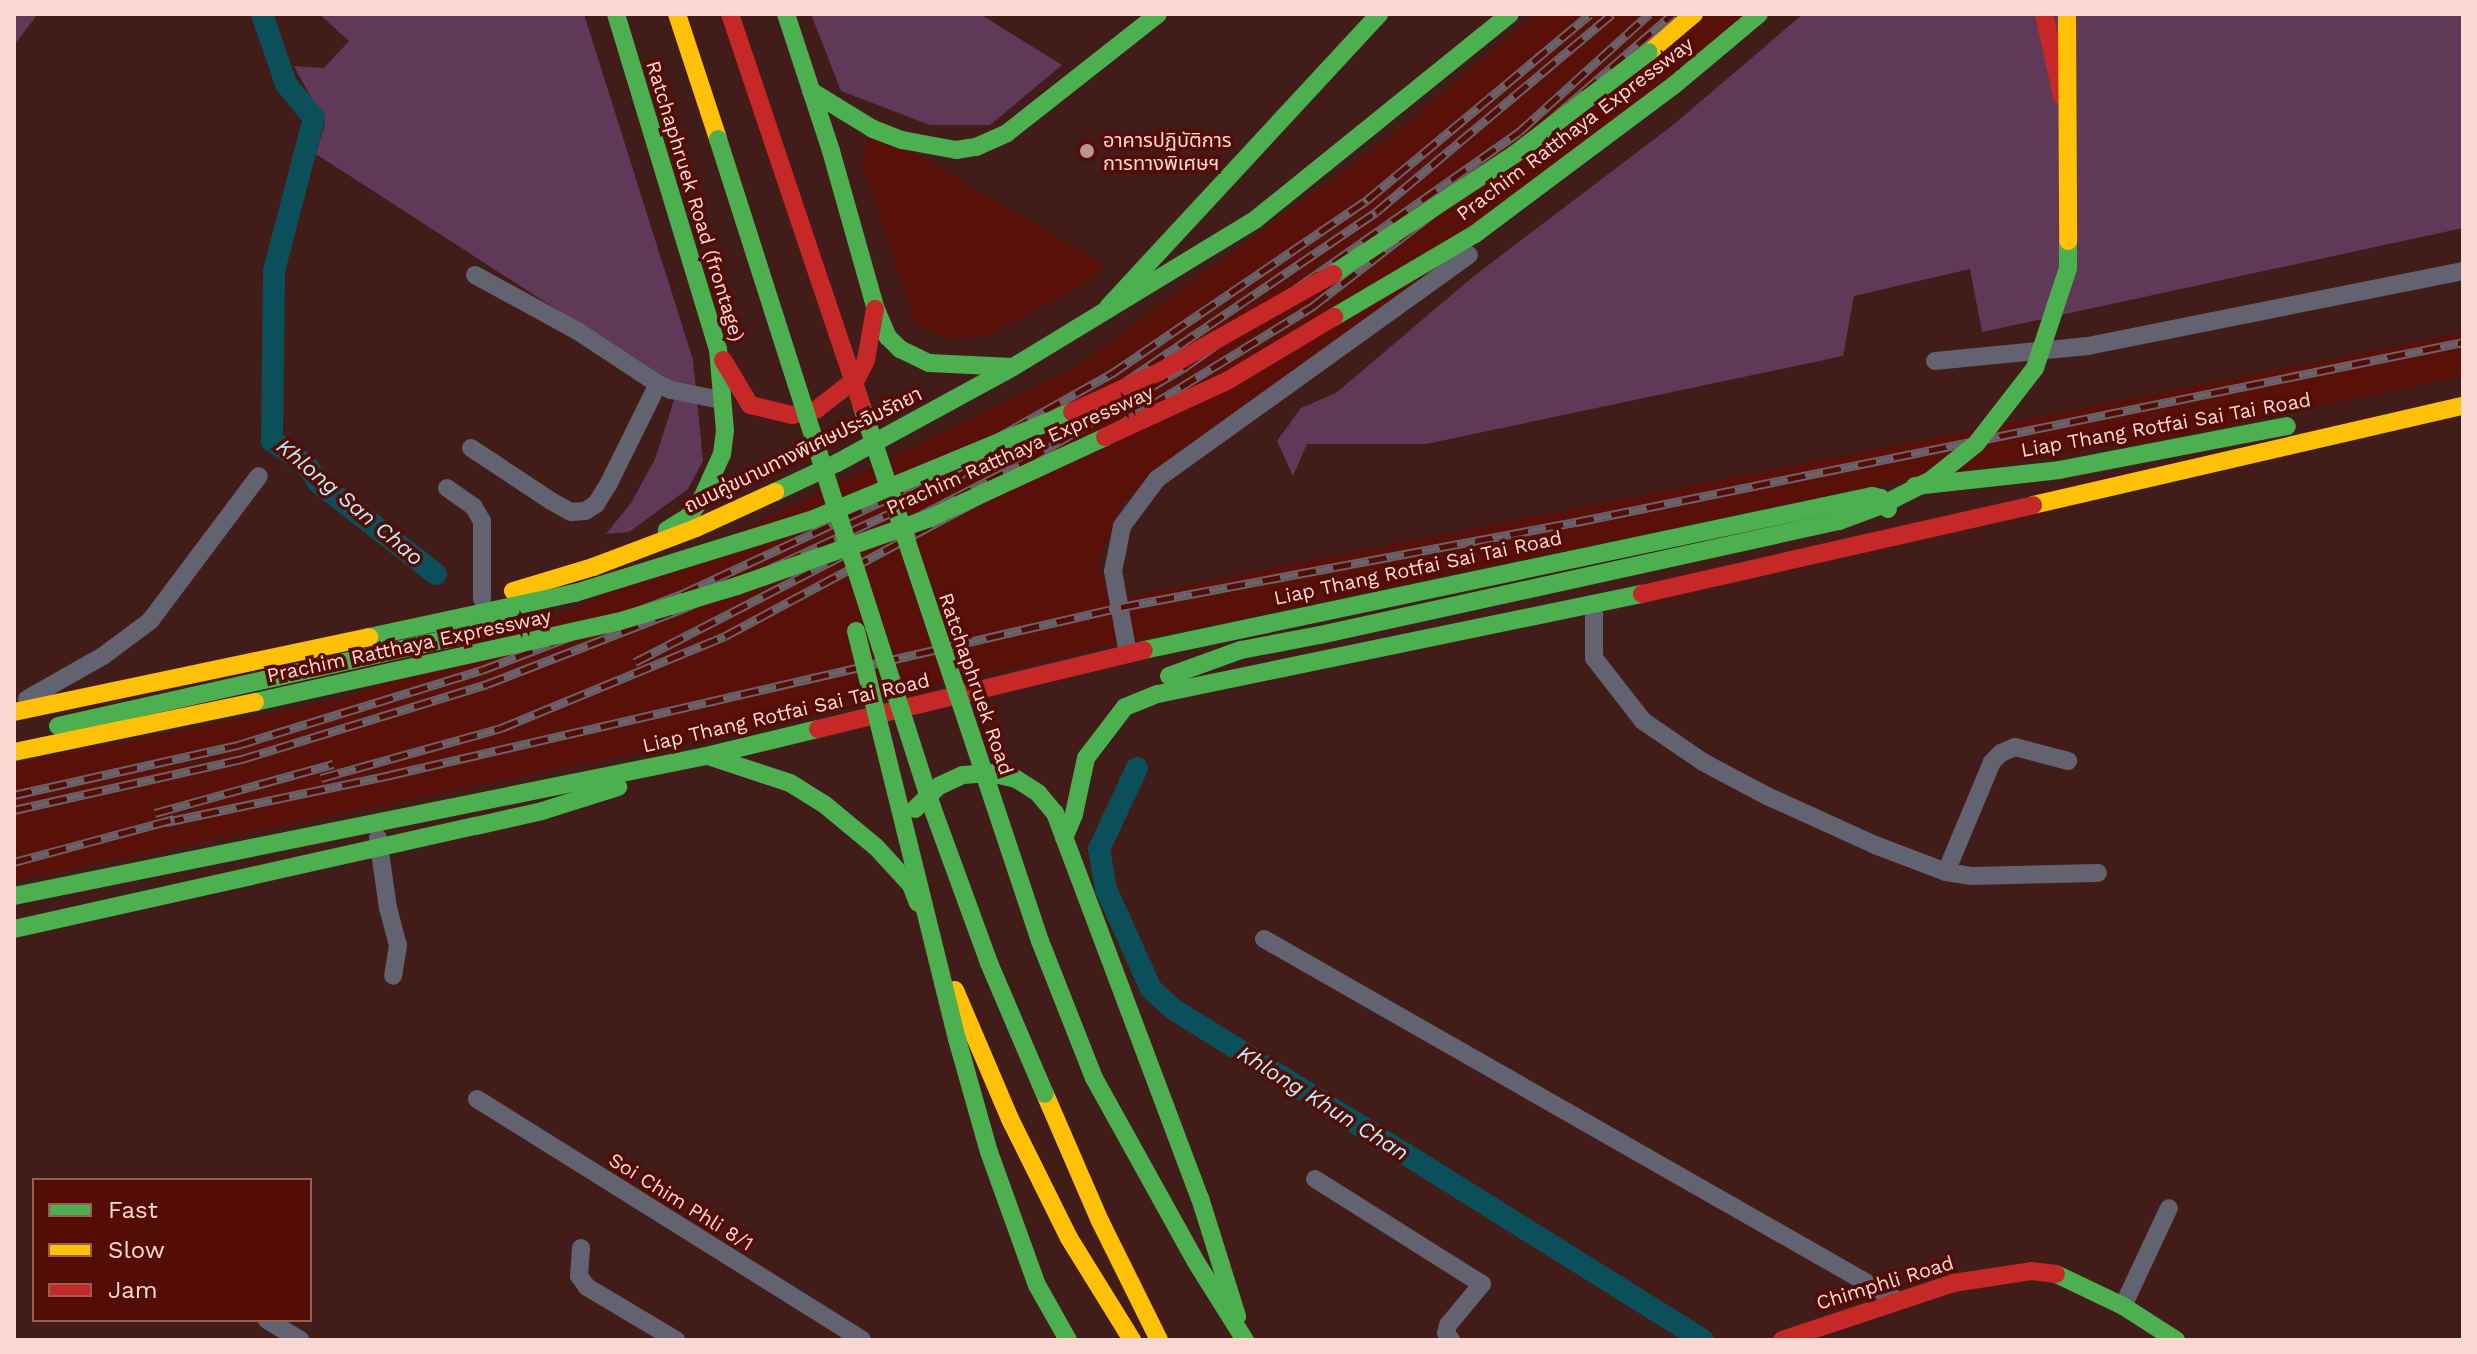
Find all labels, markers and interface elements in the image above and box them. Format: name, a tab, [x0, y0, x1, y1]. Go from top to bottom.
street label: Prachim Ratthaya Expressway	[1452, 32, 1698, 226]
street label: Ratchaphruek Road (frontage)	[641, 58, 749, 344]
place label: อาคารปฏิบัติการ การทางพิเศษฯ	[1103, 128, 1232, 175]
marker: อาคารปฏิบัติการ การทางพิเศษฯ	[1078, 142, 1096, 160]
street label: Prachim Ratthaya Expressway	[882, 380, 1158, 520]
street label: ถนนคู่ขนานทางพิเศษประจิมรัถยา	[680, 382, 926, 518]
street label: Liap Thang Rotfai Sai Tai Road	[2019, 388, 2313, 462]
water label: Khlong San Chao	[271, 433, 429, 571]
street label: Liap Thang Rotfai Sai Tai Road	[1271, 526, 1565, 610]
street label: Ratchaphruek Road	[933, 590, 1019, 778]
street label: Prachim Ratthaya Expressway	[264, 604, 554, 688]
street label: Liap Thang Rotfai Sai Tai Road	[640, 668, 932, 758]
water label: Khlong Khun Chan	[1233, 1040, 1413, 1166]
street label: Soi Chim Phli 8/1	[604, 1148, 758, 1256]
legend	[32, 1178, 312, 1322]
text: Fast	[108, 1196, 158, 1224]
text: Slow	[108, 1236, 165, 1264]
street label: Chimphli Road	[1813, 1251, 1957, 1315]
text: Jam	[108, 1276, 158, 1304]

